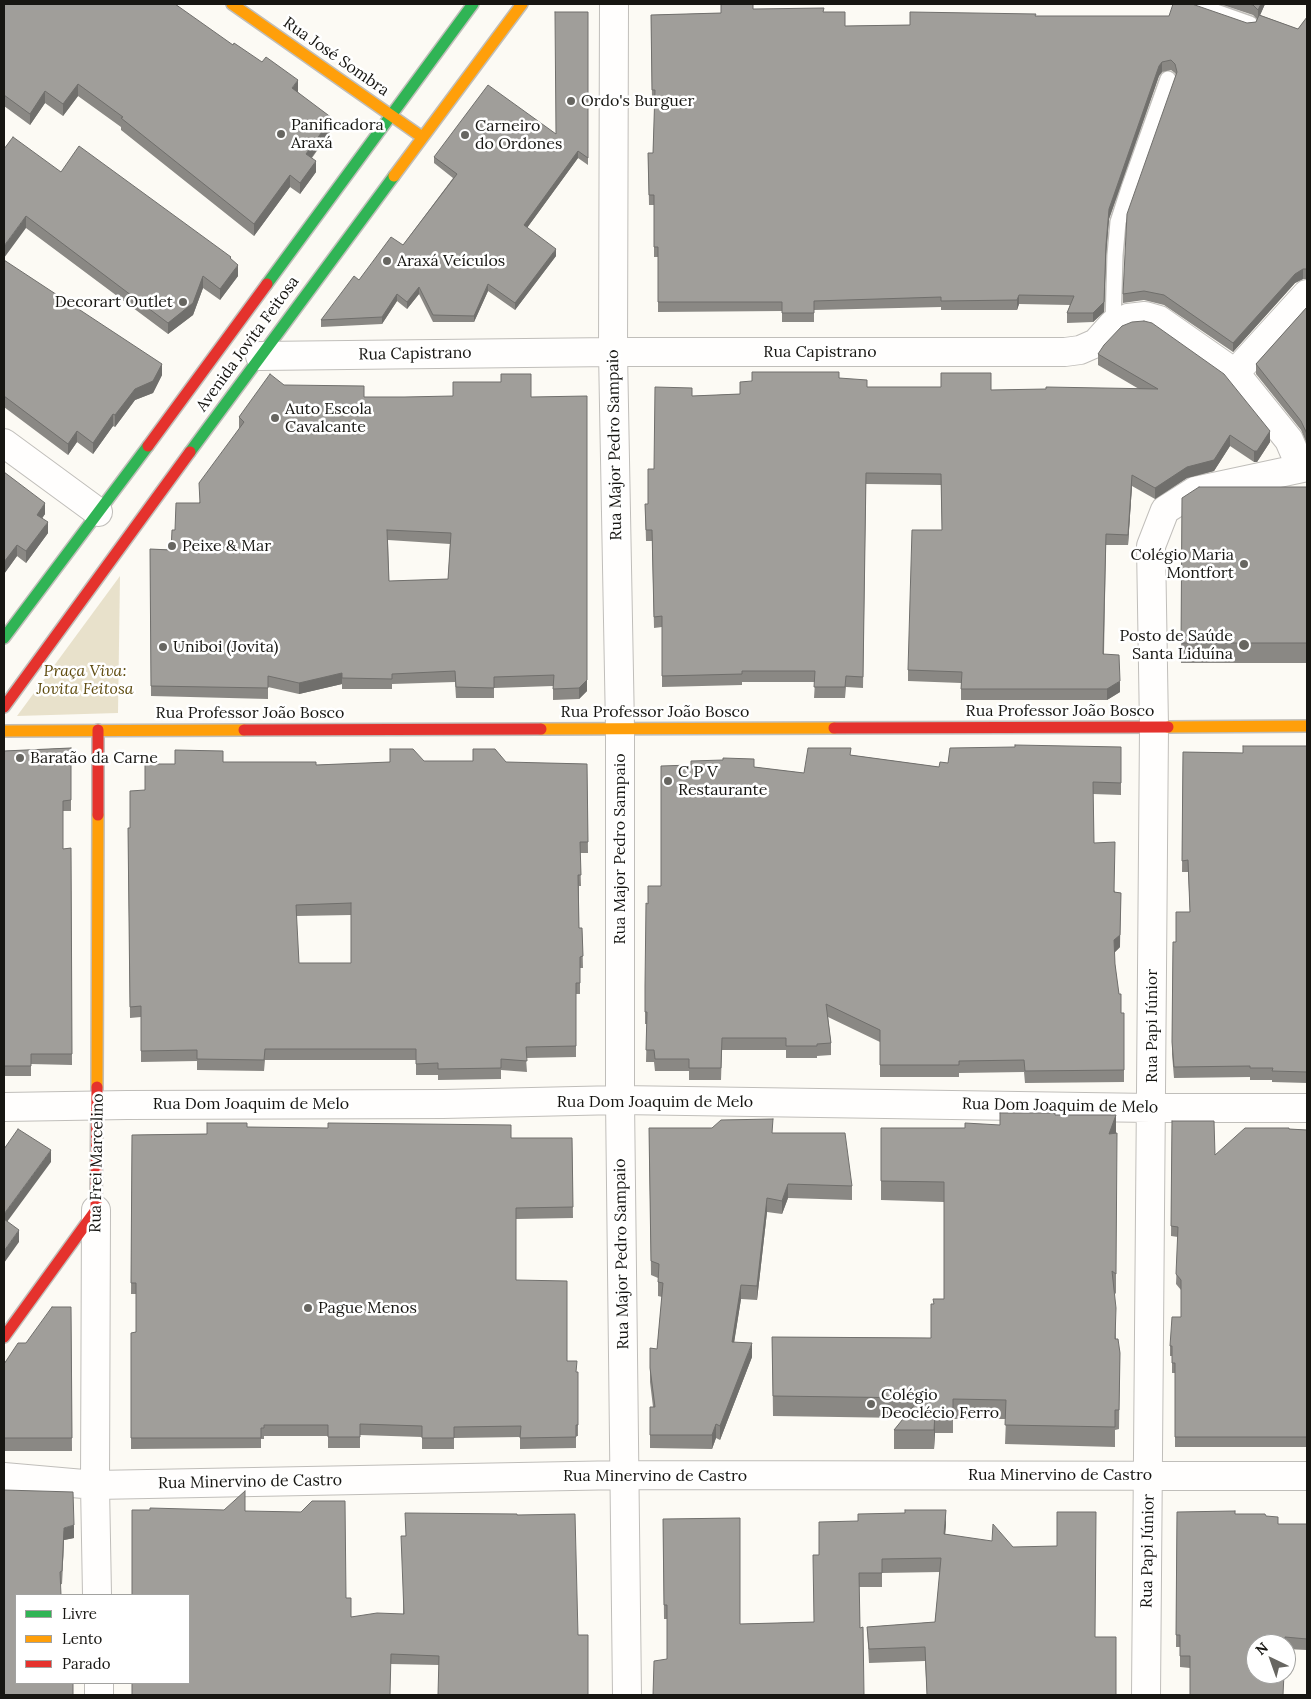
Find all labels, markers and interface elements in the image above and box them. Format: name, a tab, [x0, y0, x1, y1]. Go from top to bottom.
street label: Rua José Sombra	[279, 13, 393, 101]
place label: Ordo's Burguer	[581, 91, 694, 111]
marker: Ordo's Burguer	[565, 95, 577, 107]
place label: Panificadora Araxá	[291, 115, 384, 153]
place label: Carneiro do Ordones	[475, 116, 562, 154]
marker: Panificadora Araxá	[275, 128, 287, 140]
marker: Carneiro do Ordones	[459, 129, 471, 141]
place label: Araxá Veículos	[397, 251, 505, 271]
marker: Araxá Veículos	[381, 255, 393, 267]
street label: Avenida Jovita Feitosa	[192, 273, 304, 415]
place label: Decorart Outlet	[55, 292, 173, 312]
marker: Decorart Outlet	[177, 296, 189, 308]
street label: Rua Capistrano	[763, 342, 877, 362]
street label: Rua Capistrano	[358, 343, 472, 365]
street label: Rua Major Pedro Sampaio	[604, 349, 626, 541]
place label: Auto Escola Cavalcante	[285, 399, 372, 437]
marker: Auto Escola Cavalcante	[269, 412, 281, 424]
place label: Peixe & Mar	[182, 536, 271, 556]
marker: Peixe & Mar	[166, 540, 178, 552]
place label: Colégio Maria Montfort	[1131, 545, 1234, 583]
marker: Colégio Maria Montfort	[1238, 558, 1250, 570]
place label: Posto de Saúde Santa Liduína	[1119, 626, 1233, 664]
place label: Uniboi (Jovita)	[173, 637, 278, 657]
marker: Posto de Saúde Santa Liduína	[1237, 638, 1251, 652]
marker: Uniboi (Jovita)	[157, 641, 169, 653]
park label: Praça Viva: Jovita Feitosa	[36, 661, 134, 699]
street label: Rua Professor João Bosco	[966, 701, 1154, 721]
street label: Rua Professor João Bosco	[561, 702, 749, 722]
street label: Rua Professor João Bosco	[156, 703, 344, 723]
place label: Baratão da Carne	[30, 748, 158, 768]
marker: Baratão da Carne	[14, 752, 26, 764]
street label: Rua Major Pedro Sampaio	[610, 753, 630, 945]
place label: C P V Restaurante	[678, 762, 767, 800]
marker: C P V Restaurante	[662, 775, 674, 787]
street label: Rua Papi Júnior	[1142, 969, 1162, 1083]
street label: Rua Dom Joaquim de Melo	[557, 1092, 753, 1112]
street label: Rua Frei Marcelino	[86, 1093, 108, 1233]
street label: Rua Dom Joaquim de Melo	[153, 1094, 349, 1114]
street label: Rua Dom Joaquim de Melo	[962, 1095, 1158, 1117]
street label: Rua Major Pedro Sampaio	[611, 1158, 633, 1350]
place label: Pague Menos	[318, 1298, 417, 1318]
marker: Pague Menos	[302, 1302, 314, 1314]
place label: Colégio Deoclécio Ferro	[881, 1385, 999, 1423]
marker: Colégio Deoclécio Ferro	[865, 1398, 877, 1410]
street label: Rua Minervino de Castro	[968, 1465, 1152, 1485]
street label: Rua Minervino de Castro	[563, 1466, 747, 1486]
street label: Rua Minervino de Castro	[158, 1471, 342, 1493]
street label: Rua Papi Júnior	[1137, 1494, 1159, 1608]
legend	[15, 1594, 190, 1684]
text: Livre	[62, 1604, 97, 1623]
text: Lento	[62, 1629, 102, 1648]
north arrow	[1246, 1634, 1296, 1684]
text: N	[1252, 1638, 1272, 1659]
text: Parado	[62, 1654, 111, 1673]

